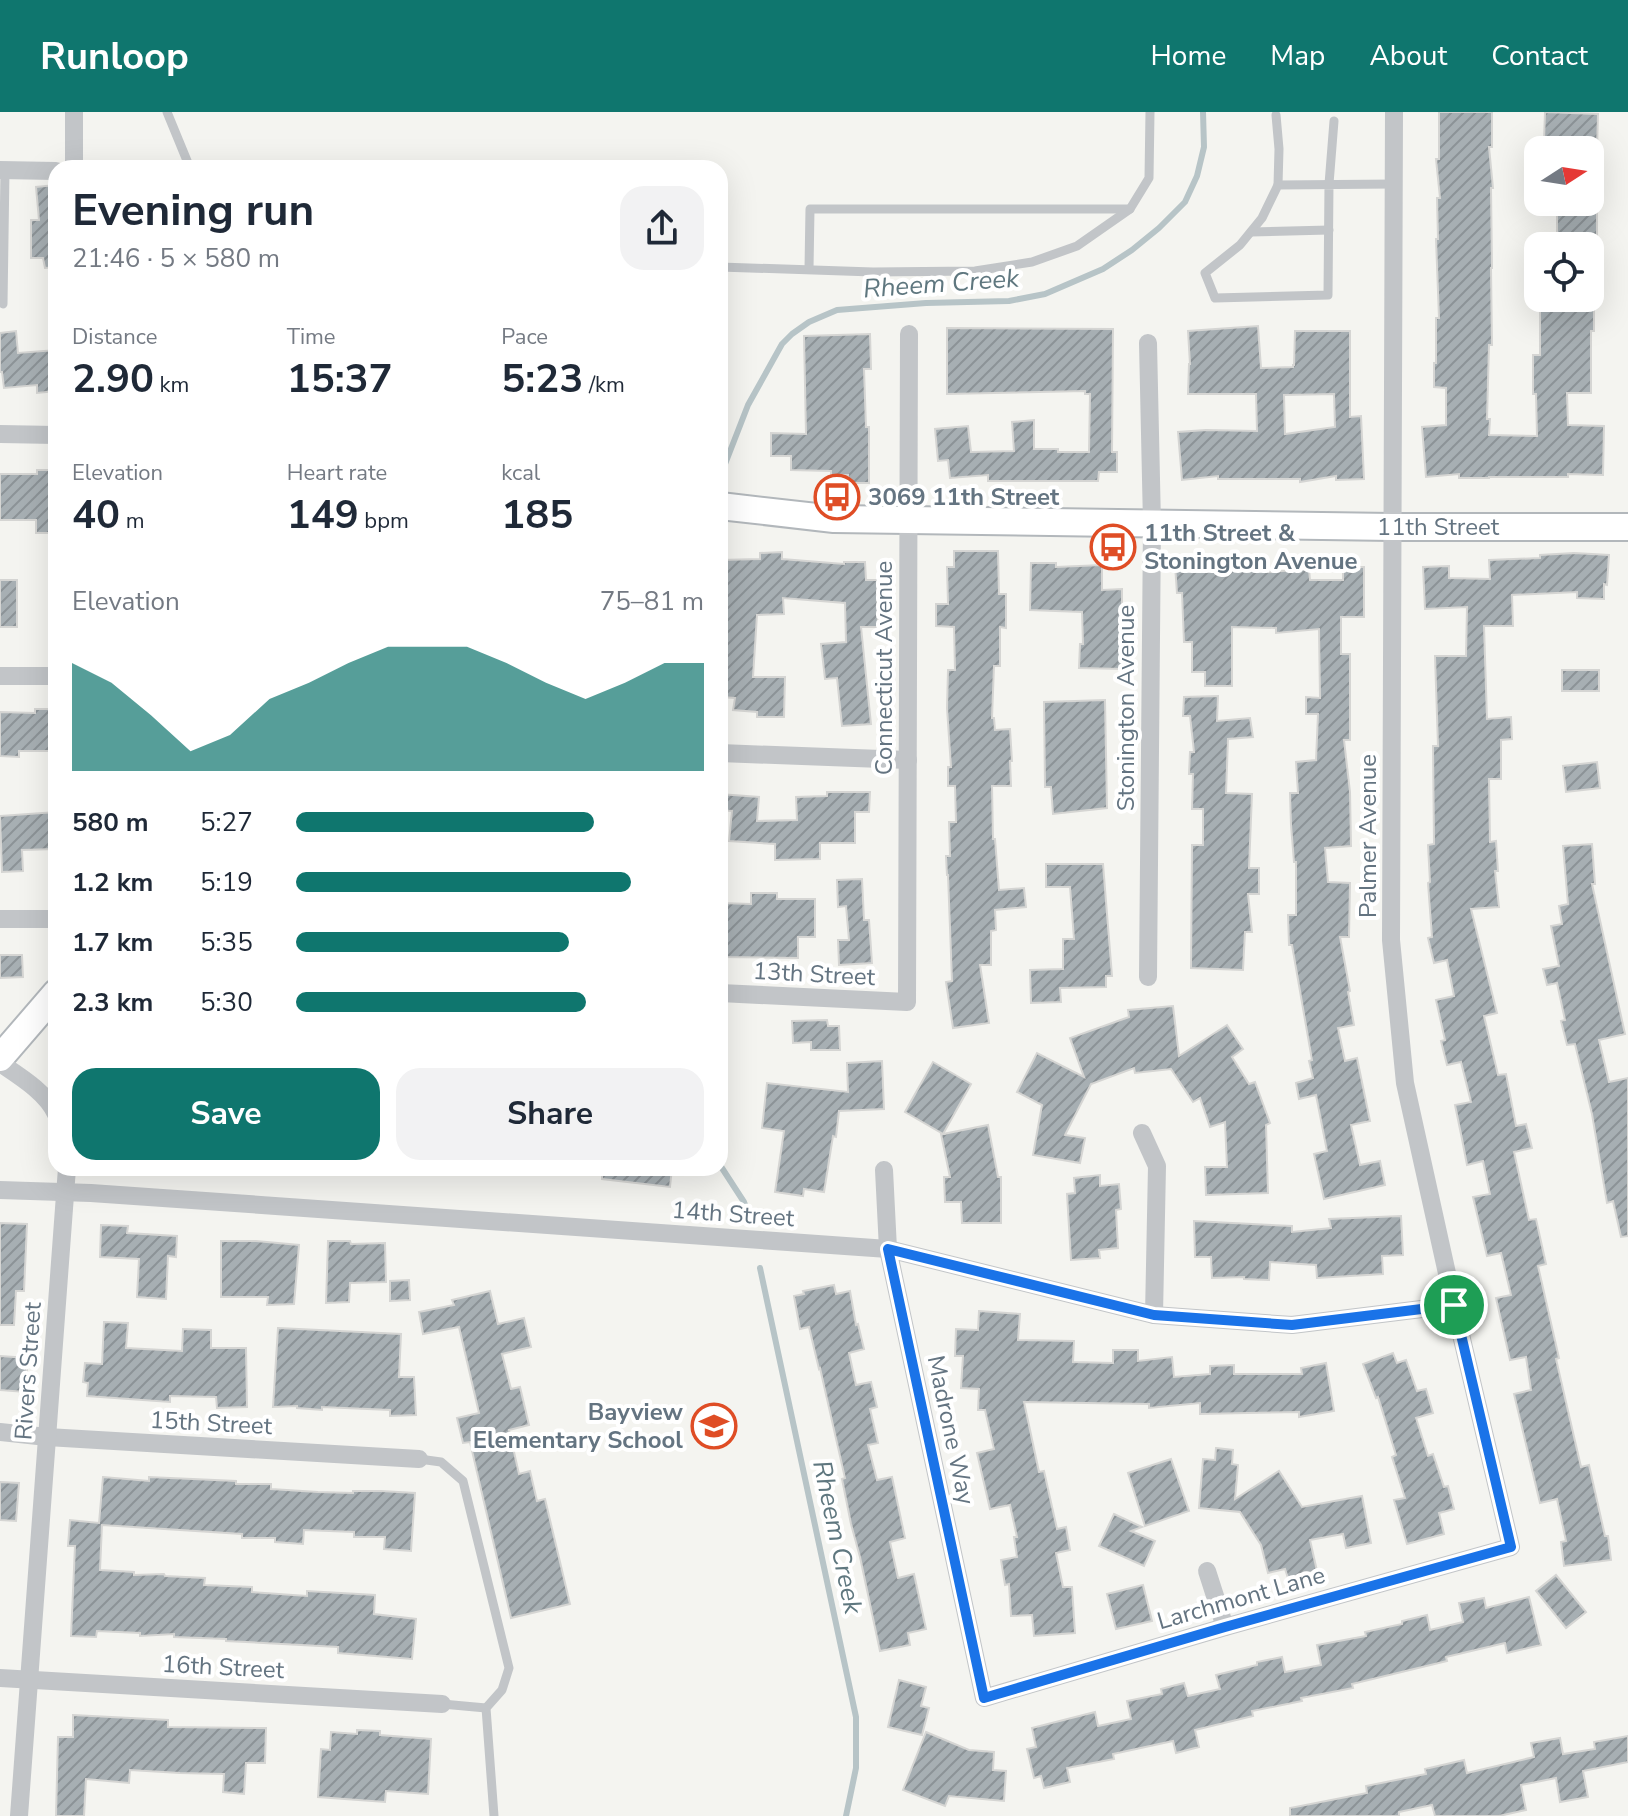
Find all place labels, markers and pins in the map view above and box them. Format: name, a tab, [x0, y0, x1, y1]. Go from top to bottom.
bus stop icon: 3069 11th Street	[813, 473, 861, 521]
place label: 3069 11th Street	[868, 481, 1060, 513]
place label: 11th Street & Stonington Avenue	[1144, 517, 1358, 577]
bus stop icon: 11th Street & Stonington Avenue	[1089, 523, 1137, 571]
pin	[1420, 1271, 1488, 1339]
place label: Bayview Elementary School	[473, 1396, 684, 1456]
school or university icon: Bayview Elementary School	[690, 1402, 738, 1450]

